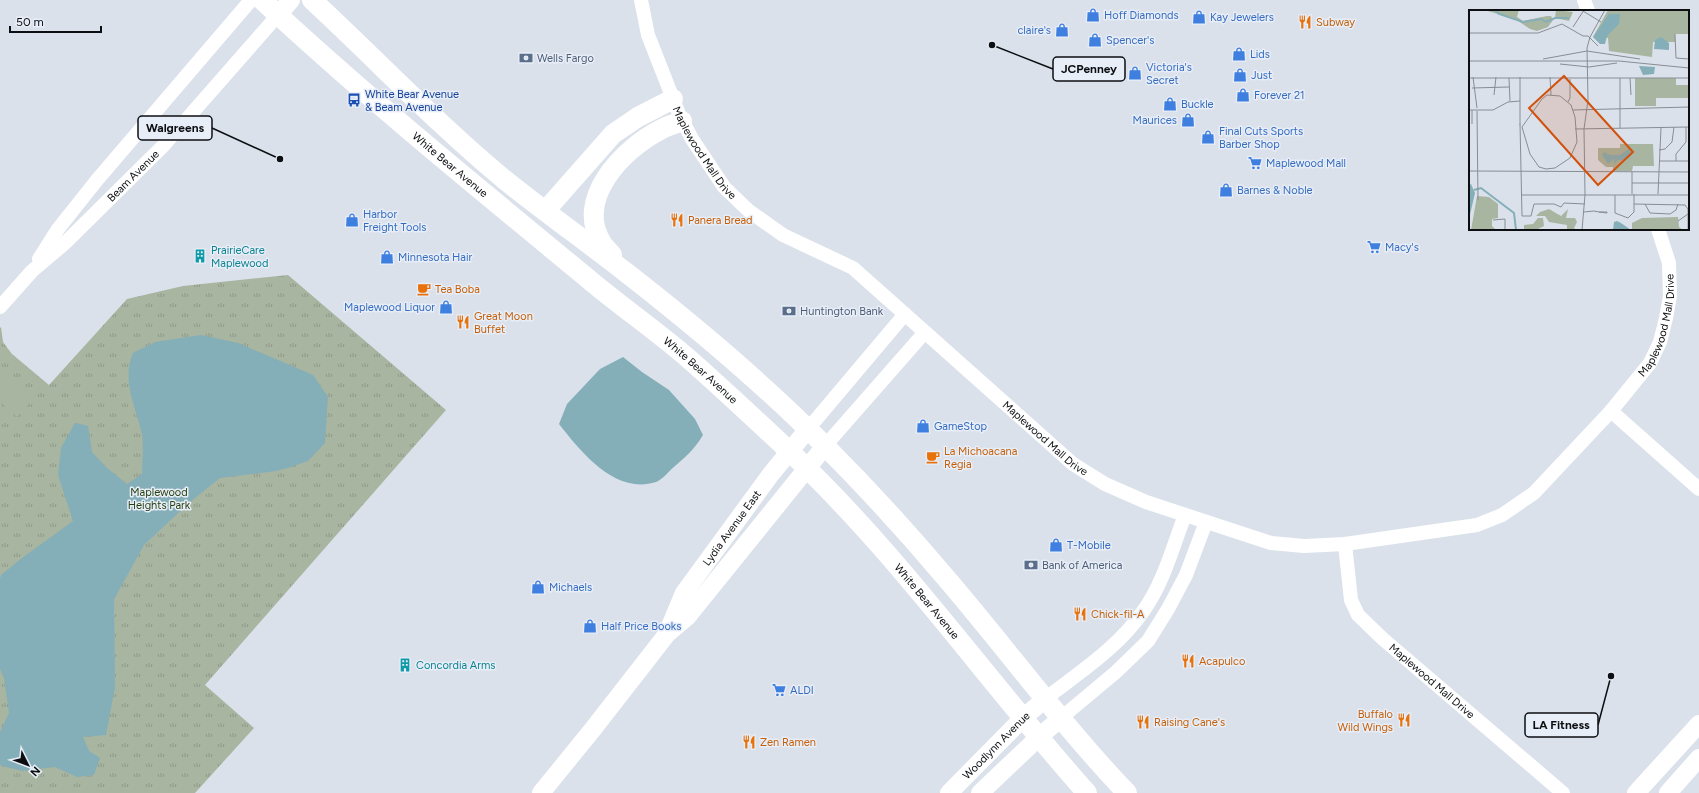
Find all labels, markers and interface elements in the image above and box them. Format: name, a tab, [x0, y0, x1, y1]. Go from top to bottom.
shop icon: Hoff Diamonds	[1085, 7, 1101, 23]
scale bar	[10, 8, 101, 34]
place label: Hoff Diamonds	[1104, 9, 1179, 22]
shop icon: Kay Jewelers	[1191, 9, 1207, 25]
inset map	[1469, 10, 1689, 230]
place label: Kay Jewelers	[1210, 11, 1274, 24]
restaurant icon: Subway	[1297, 14, 1313, 30]
text: 50 m	[16, 15, 44, 29]
place label: Subway	[1316, 16, 1355, 29]
shop icon: claire's	[1054, 22, 1070, 38]
place label: claire's	[1017, 24, 1051, 37]
shop icon: Spencer's	[1087, 32, 1103, 48]
place label: Spencer's	[1106, 34, 1154, 47]
shop icon: Lids	[1231, 46, 1247, 62]
place label: Lids	[1250, 48, 1270, 61]
bank icon: Wells Fargo	[518, 50, 534, 66]
place label: Wells Fargo	[537, 52, 594, 65]
callout: JCPenney	[1053, 57, 1125, 81]
place label: Victoria's Secret	[1146, 61, 1192, 87]
text: JCPenney	[1061, 62, 1117, 76]
shop icon: Victoria's Secret	[1127, 65, 1143, 81]
shop icon: Just	[1232, 67, 1248, 83]
place label: Just	[1251, 69, 1272, 82]
shop icon: Forever 21	[1235, 87, 1251, 103]
place label: White Bear Avenue & Beam Avenue	[365, 88, 459, 114]
place label: Forever 21	[1254, 89, 1305, 102]
bus stop icon: White Bear Avenue & Beam Avenue	[346, 92, 362, 108]
shop icon: Buckle	[1162, 96, 1178, 112]
place label: Buckle	[1181, 98, 1214, 111]
street label: Maplewood Mall Drive	[670, 105, 739, 202]
shop icon: Maurices	[1180, 112, 1196, 128]
place label: Maurices	[1133, 114, 1177, 127]
callout: Walgreens	[138, 116, 212, 140]
text: Walgreens	[146, 121, 204, 135]
place label: Final Cuts Sports Barber Shop	[1219, 125, 1303, 151]
shop icon: Final Cuts Sports Barber Shop	[1200, 129, 1216, 145]
street label: White Bear Avenue	[410, 130, 490, 200]
street label: Beam Avenue	[105, 148, 162, 205]
supermarket icon: Maplewood Mall	[1247, 155, 1263, 171]
place label: Maplewood Mall	[1266, 157, 1346, 170]
shop icon: Barnes & Noble	[1218, 182, 1234, 198]
place label: Barnes & Noble	[1237, 184, 1313, 197]
place label: Harbor Freight Tools	[363, 208, 426, 234]
shop icon: Harbor Freight Tools	[344, 212, 360, 228]
restaurant icon: Panera Bread	[669, 212, 685, 228]
place label: Panera Bread	[688, 214, 753, 227]
supermarket icon: Macy's	[1366, 239, 1382, 255]
place label: Macy's	[1385, 241, 1419, 254]
place label: PrairieCare Maplewood	[211, 244, 268, 270]
building icon: PrairieCare Maplewood	[192, 248, 208, 264]
shop icon: Minnesota Hair	[379, 249, 395, 265]
place label: Minnesota Hair	[398, 251, 473, 264]
street label: Maplewood Mall Drive	[1636, 274, 1677, 379]
cafe icon: Tea Boba	[416, 281, 432, 297]
place label: Tea Boba	[435, 283, 480, 296]
shop icon: Maplewood Liquor	[438, 299, 454, 315]
place label: Maplewood Liquor	[344, 301, 435, 314]
bank icon: Huntington Bank	[781, 303, 797, 319]
place label: Huntington Bank	[800, 305, 884, 318]
place label: Great Moon Buffet	[474, 310, 533, 336]
restaurant icon: Great Moon Buffet	[455, 314, 471, 330]
street label: White Bear Avenue	[661, 335, 740, 406]
street label: Maplewood Mall Drive	[1000, 398, 1090, 479]
shop icon: GameStop	[915, 418, 931, 434]
place label: GameStop	[934, 420, 988, 433]
place label: La Michoacana Regia	[944, 445, 1017, 471]
cafe icon: La Michoacana Regia	[925, 449, 941, 465]
park label: Maplewood Heights Park	[128, 486, 191, 512]
street label: Lydia Avenue East	[700, 488, 764, 568]
shop icon: T-Mobile	[1048, 537, 1064, 553]
place label: T-Mobile	[1067, 539, 1111, 552]
bank icon: Bank of America	[1023, 557, 1039, 573]
place label: Bank of America	[1042, 559, 1122, 572]
street label: White Bear Avenue	[891, 561, 962, 642]
shop icon: Michaels	[530, 579, 546, 595]
place label: Michaels	[549, 581, 592, 594]
restaurant icon: Chick-fil-A	[1072, 606, 1088, 622]
place label: Chick-fil-A	[1091, 608, 1145, 621]
shop icon: Half Price Books	[582, 618, 598, 634]
place label: Half Price Books	[601, 620, 681, 633]
street label: Maplewood Mall Drive	[1386, 641, 1477, 721]
restaurant icon: Acapulco	[1180, 653, 1196, 669]
place label: Acapulco	[1199, 655, 1245, 668]
building icon: Concordia Arms	[397, 657, 413, 673]
place label: Concordia Arms	[416, 659, 495, 672]
supermarket icon: ALDI	[771, 682, 787, 698]
place label: ALDI	[790, 684, 814, 697]
place label: Buffalo Wild Wings	[1337, 708, 1393, 734]
street label: Woodlynn Avenue	[960, 709, 1033, 782]
restaurant icon: Buffalo Wild Wings	[1396, 712, 1412, 728]
callout: LA Fitness	[1525, 713, 1598, 737]
restaurant icon: Raising Cane's	[1135, 714, 1151, 730]
place label: Raising Cane's	[1154, 716, 1225, 729]
text: LA Fitness	[1532, 718, 1590, 732]
restaurant icon: Zen Ramen	[741, 734, 757, 750]
place label: Zen Ramen	[760, 736, 816, 749]
north arrow	[8, 745, 48, 785]
text: N	[27, 764, 43, 779]

